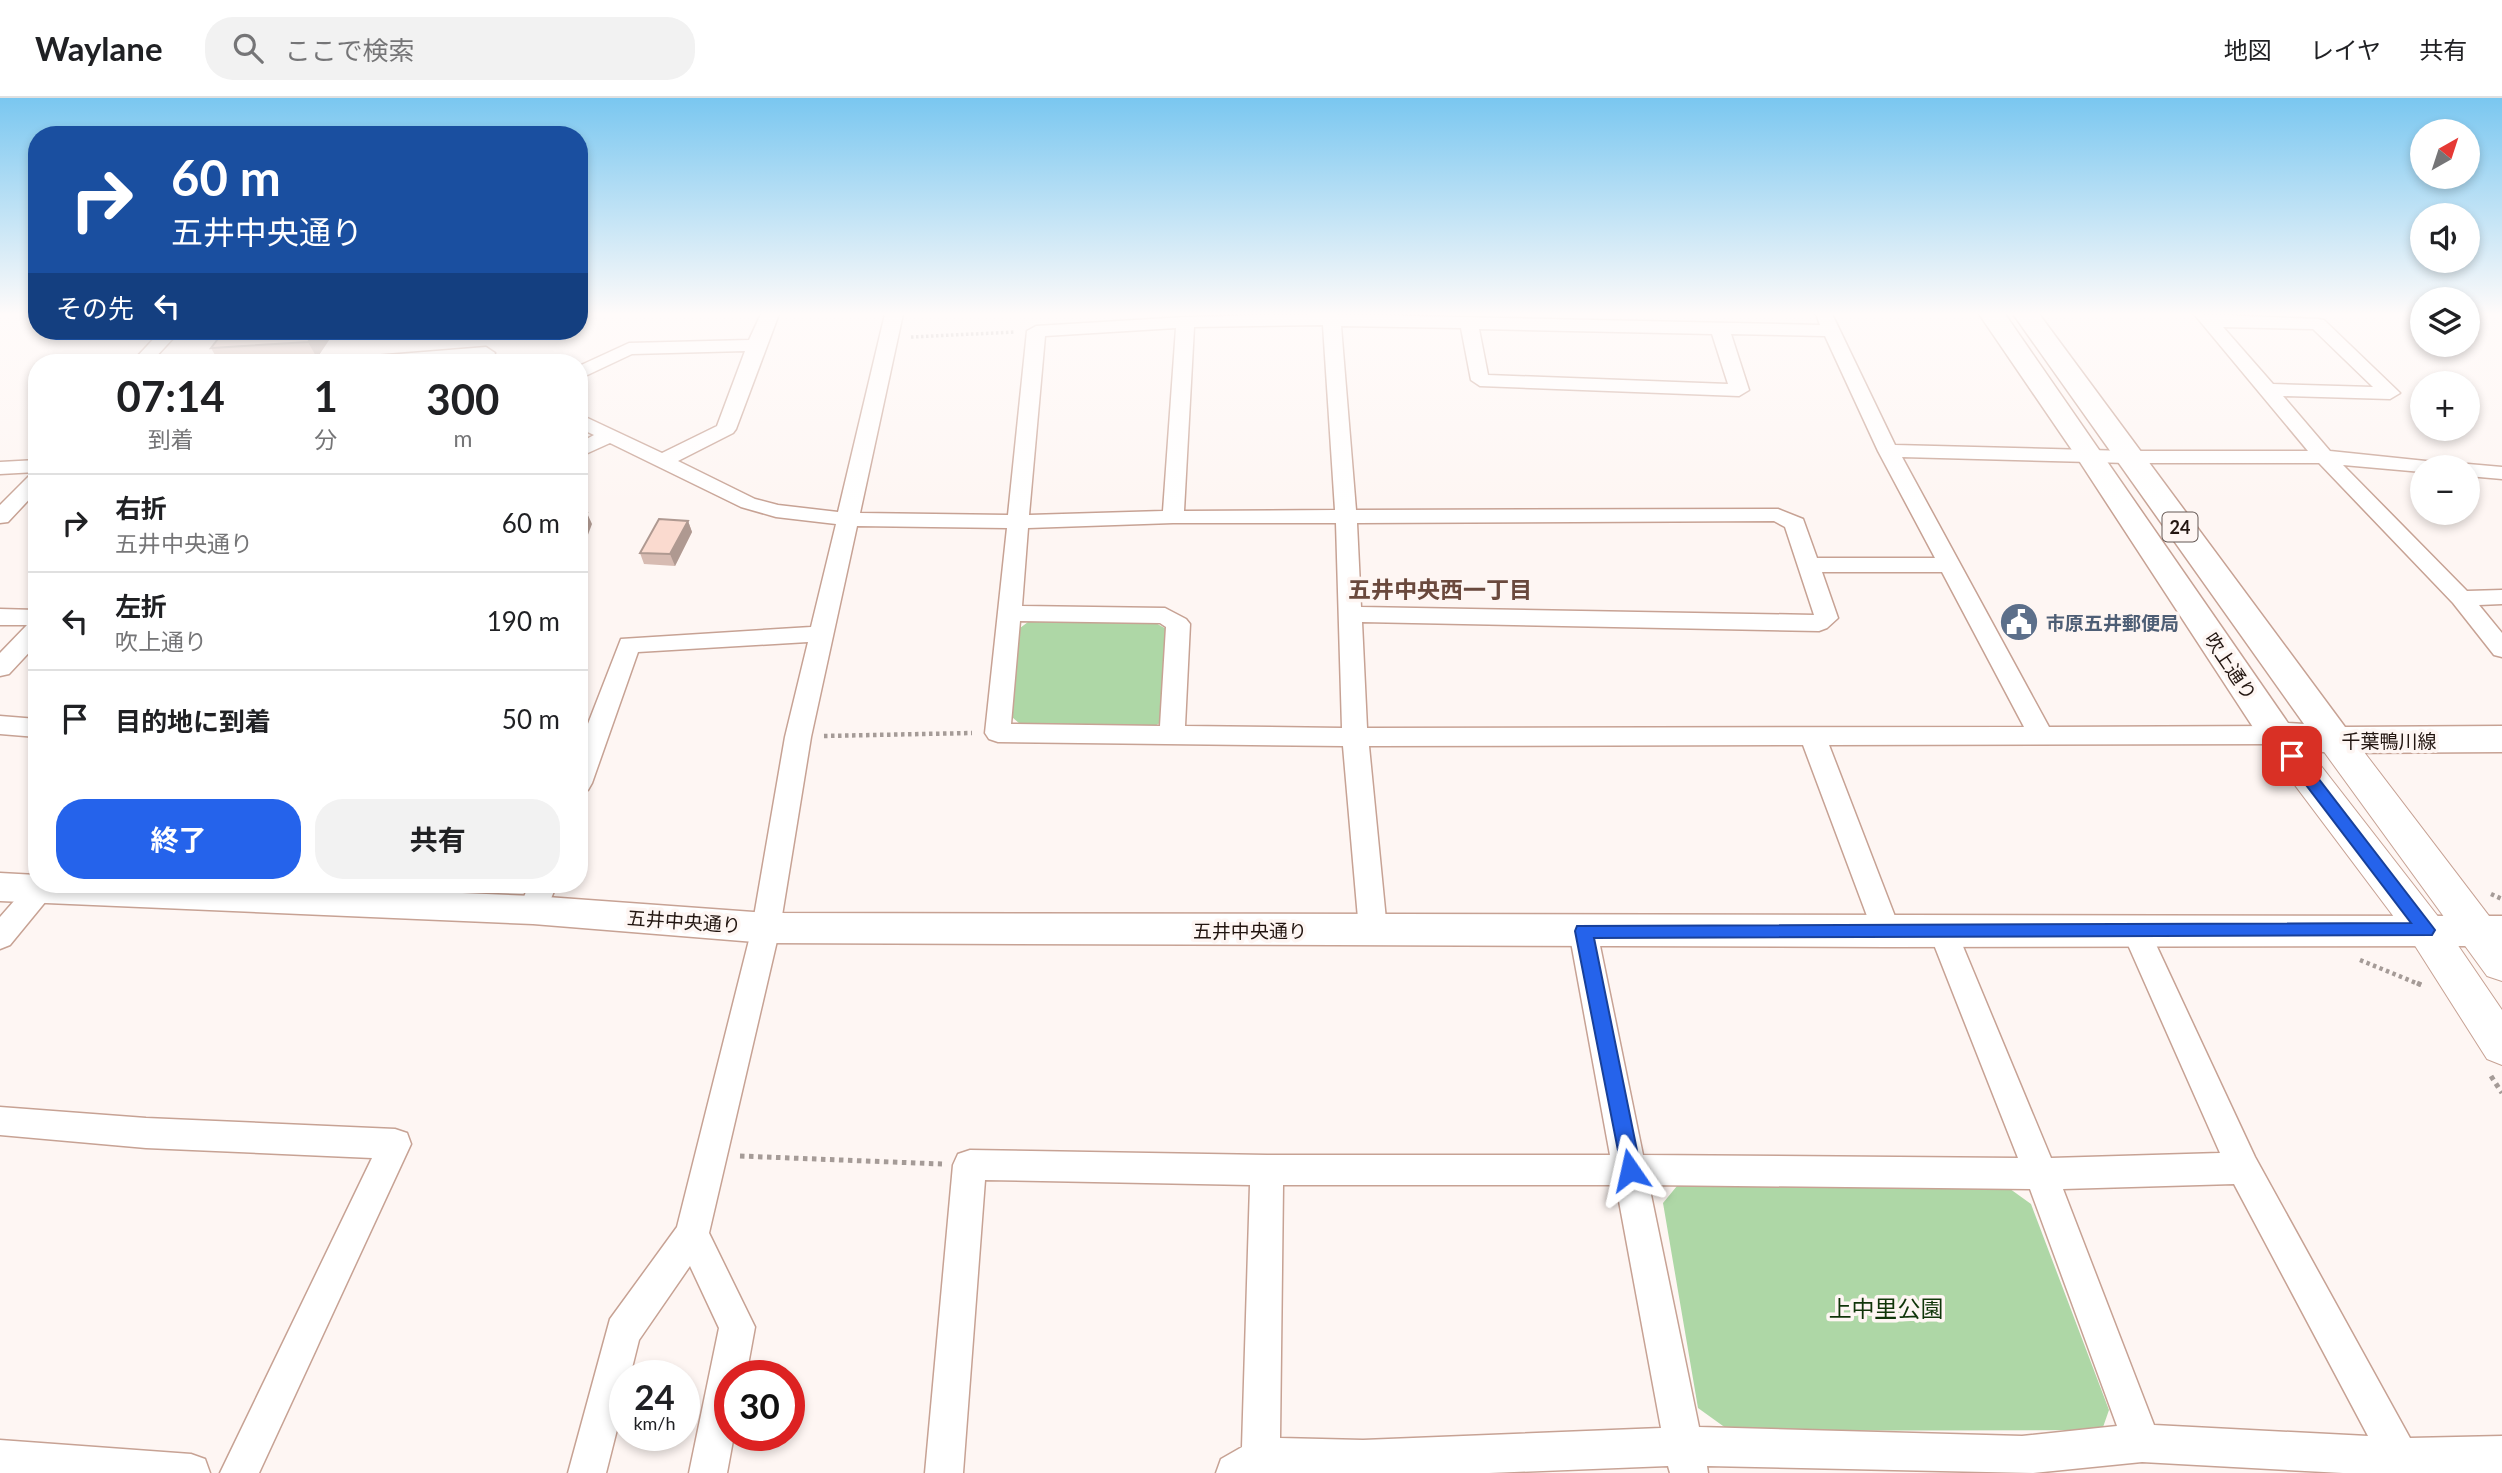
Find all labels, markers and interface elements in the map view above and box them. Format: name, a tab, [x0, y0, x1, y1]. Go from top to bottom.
search box	[205, 17, 695, 80]
text: Waylane	[35, 28, 163, 68]
icon: search	[229, 29, 267, 67]
text: ここで検索	[285, 34, 415, 66]
text: 地図	[2224, 35, 2272, 64]
text: レイヤ	[2310, 35, 2381, 64]
text: 共有	[2419, 35, 2467, 64]
north arrow	[2410, 119, 2480, 189]
map controls	[2410, 119, 2480, 525]
text: 60 m	[171, 148, 281, 206]
icon: right	[56, 154, 147, 245]
button: sound	[2410, 203, 2480, 273]
text: 五井中央通り	[171, 212, 363, 251]
icon: left	[148, 287, 186, 325]
button: layers	[2410, 287, 2480, 357]
text: その先	[56, 292, 134, 324]
text: 07:14	[117, 371, 225, 421]
text: 1	[313, 371, 338, 421]
button: +	[2410, 371, 2480, 441]
text: 300	[426, 374, 499, 424]
text: m	[453, 424, 472, 452]
text: 到着	[148, 425, 194, 453]
text: 分	[314, 425, 337, 453]
button: −	[2410, 455, 2480, 525]
text: 右折	[115, 492, 167, 524]
icon: right	[56, 504, 94, 542]
text: 60 m	[502, 507, 560, 539]
road number: 24	[2162, 512, 2198, 542]
text: 五井中央通り	[115, 529, 253, 557]
district label: 五井中央西一丁目	[1348, 575, 1532, 603]
text: 左折	[115, 590, 167, 622]
public building icon: 市原五井郵便局	[1998, 601, 2040, 643]
icon: left	[56, 602, 94, 640]
text: 190 m	[487, 605, 560, 637]
place label: 市原五井郵便局	[2046, 611, 2179, 634]
text: 吹上通り	[115, 627, 207, 655]
street label: 吹上通り	[2200, 628, 2262, 704]
icon: arrive	[56, 700, 94, 738]
text: 50 m	[502, 703, 560, 735]
text: 目的地に到着	[115, 705, 271, 737]
pin	[2262, 726, 2322, 786]
street label: 千葉鴨川線	[2341, 729, 2437, 752]
icon: arrive	[2273, 737, 2311, 775]
button: 終了	[56, 799, 301, 879]
button: 共有	[315, 799, 560, 879]
street label: 五井中央通り	[626, 906, 742, 936]
street label: 五井中央通り	[1193, 919, 1307, 942]
position arrow	[1593, 1133, 1667, 1207]
park label: 上中里公園	[1829, 1294, 1944, 1322]
speed limit sign: 30	[714, 1360, 805, 1451]
text: 24	[634, 1375, 675, 1417]
text: km/h	[633, 1412, 676, 1434]

